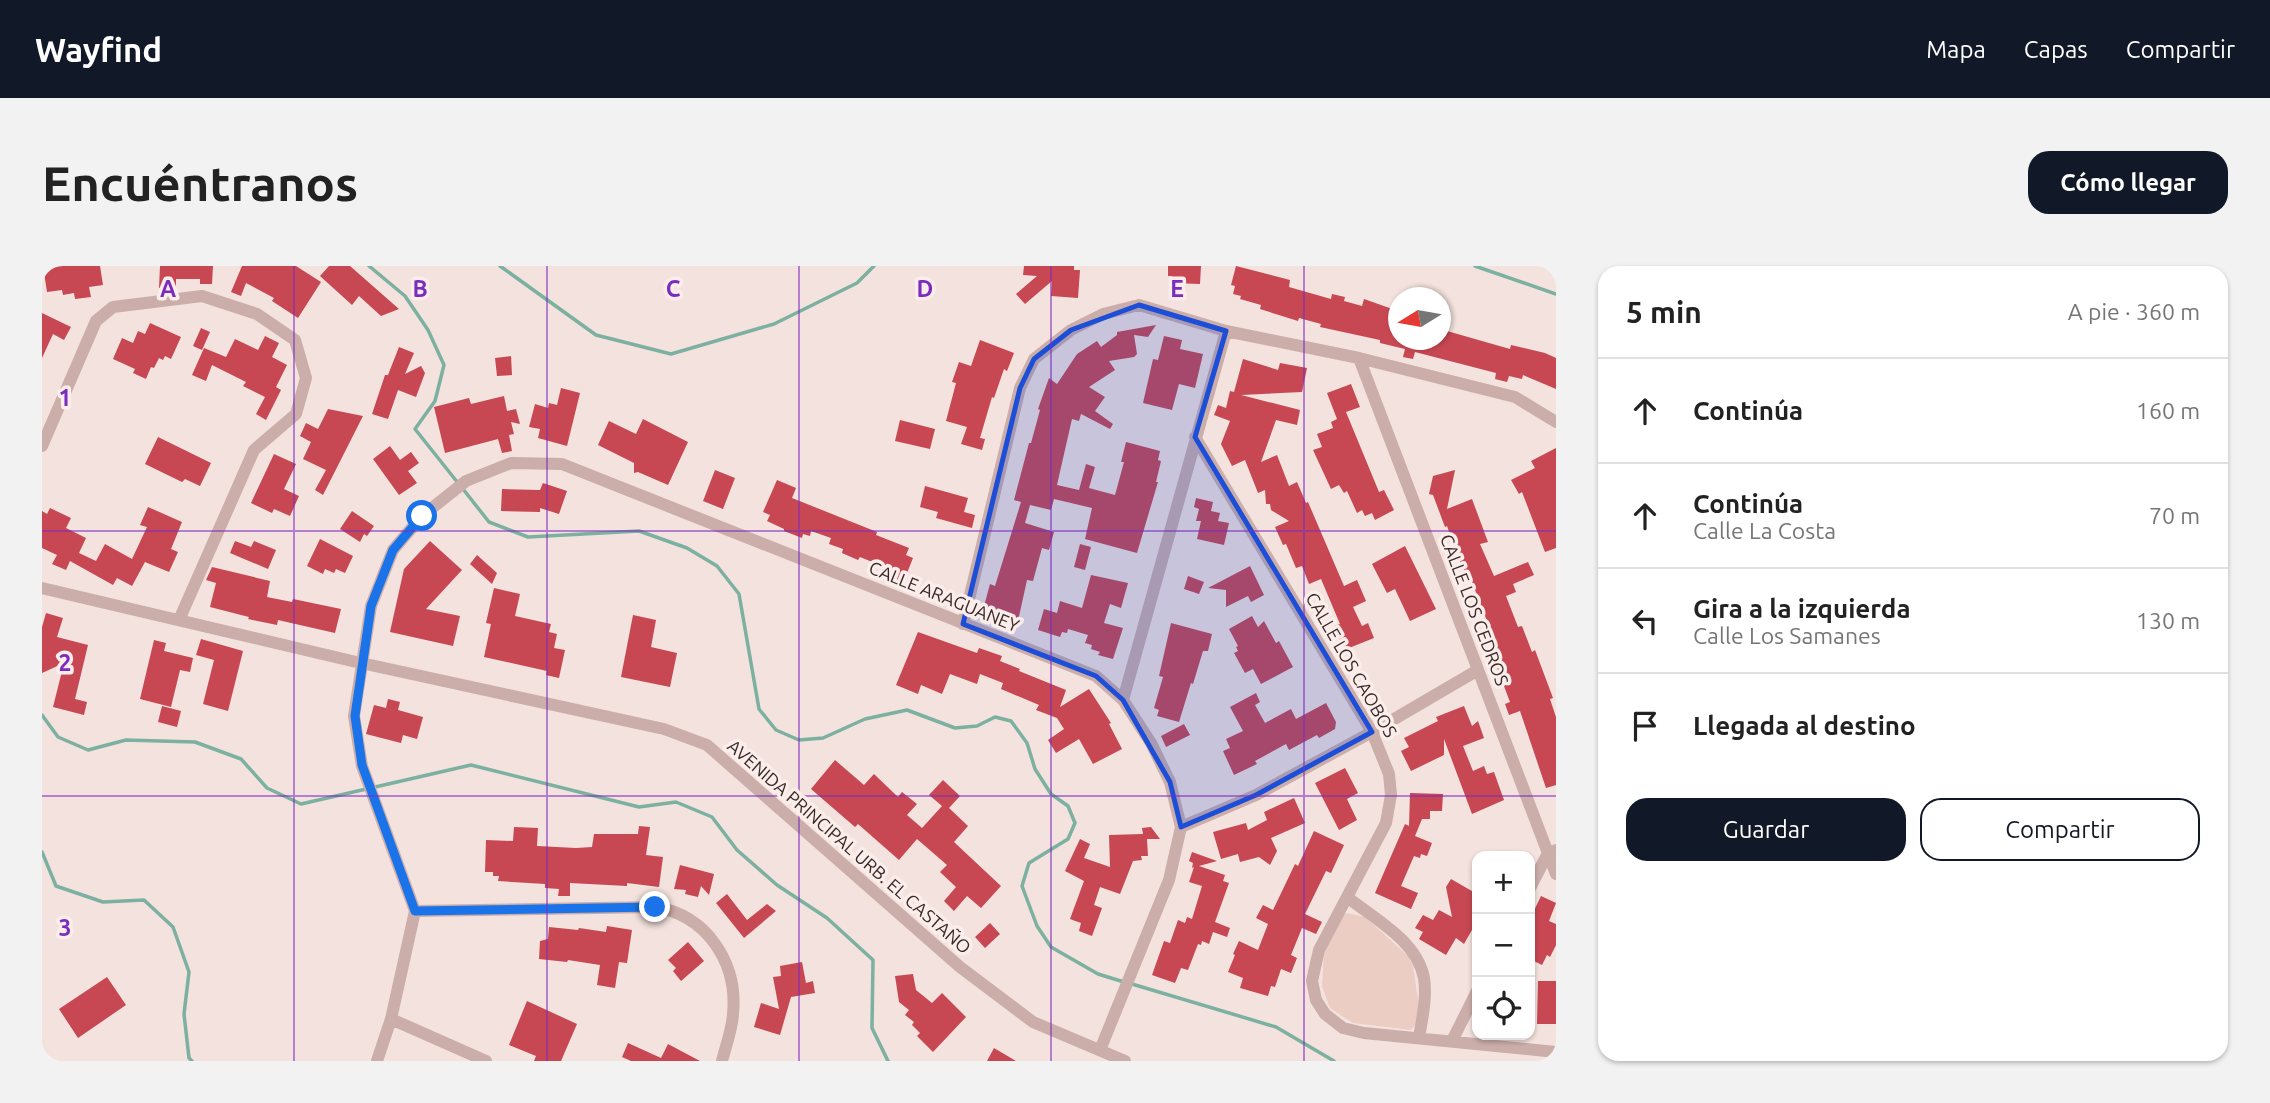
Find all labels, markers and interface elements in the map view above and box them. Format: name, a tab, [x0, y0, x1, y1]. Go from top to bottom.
text: Wayfind	[35, 31, 162, 68]
text: Mapa	[1926, 36, 1986, 63]
text: Capas	[2024, 36, 2088, 63]
text: Compartir	[2126, 36, 2235, 63]
button: Cómo llegar	[2028, 151, 2228, 214]
text: Encuéntranos	[42, 155, 358, 210]
text: A	[160, 276, 176, 301]
text: B	[412, 276, 428, 301]
text: C	[666, 276, 681, 301]
text: D	[917, 276, 933, 301]
text: E	[1170, 276, 1184, 301]
north arrow	[1388, 287, 1451, 350]
text: 5 min	[1626, 295, 1702, 329]
text: A pie · 360 m	[2068, 299, 2200, 324]
text: 1	[59, 385, 71, 410]
icon: ahead	[1626, 392, 1664, 430]
text: Continúa	[1693, 396, 1803, 425]
text: 160 m	[2136, 398, 2200, 423]
text: Continúa	[1693, 489, 1803, 518]
icon: ahead	[1626, 497, 1664, 535]
route start	[406, 500, 437, 531]
text: 70 m	[2149, 503, 2200, 528]
text: Calle La Costa	[1693, 518, 1836, 543]
street label: CALLE LOS CEDROS	[1437, 531, 1513, 688]
street label: CALLE ARAGUANEY	[866, 557, 1023, 636]
street label: CALLE LOS CAOBOS	[1302, 589, 1401, 740]
text: Gira a la izquierda	[1693, 594, 1911, 623]
icon: left	[1626, 602, 1664, 640]
text: 130 m	[2136, 608, 2200, 633]
text: Calle Los Samanes	[1693, 623, 1881, 648]
text: 2	[59, 650, 71, 675]
icon: arrive	[1626, 707, 1664, 745]
text: Llegada al destino	[1693, 711, 1916, 740]
street label: AVENIDA PRINCIPAL URB. EL CASTAÑO	[724, 734, 976, 957]
button: Guardar	[1626, 798, 1906, 861]
button: Compartir	[1920, 798, 2200, 861]
map controls	[1472, 851, 1535, 1040]
button: +	[1472, 851, 1535, 914]
route end	[639, 891, 670, 922]
button: −	[1472, 914, 1535, 977]
text: 3	[59, 915, 71, 940]
button: locate	[1472, 977, 1535, 1040]

